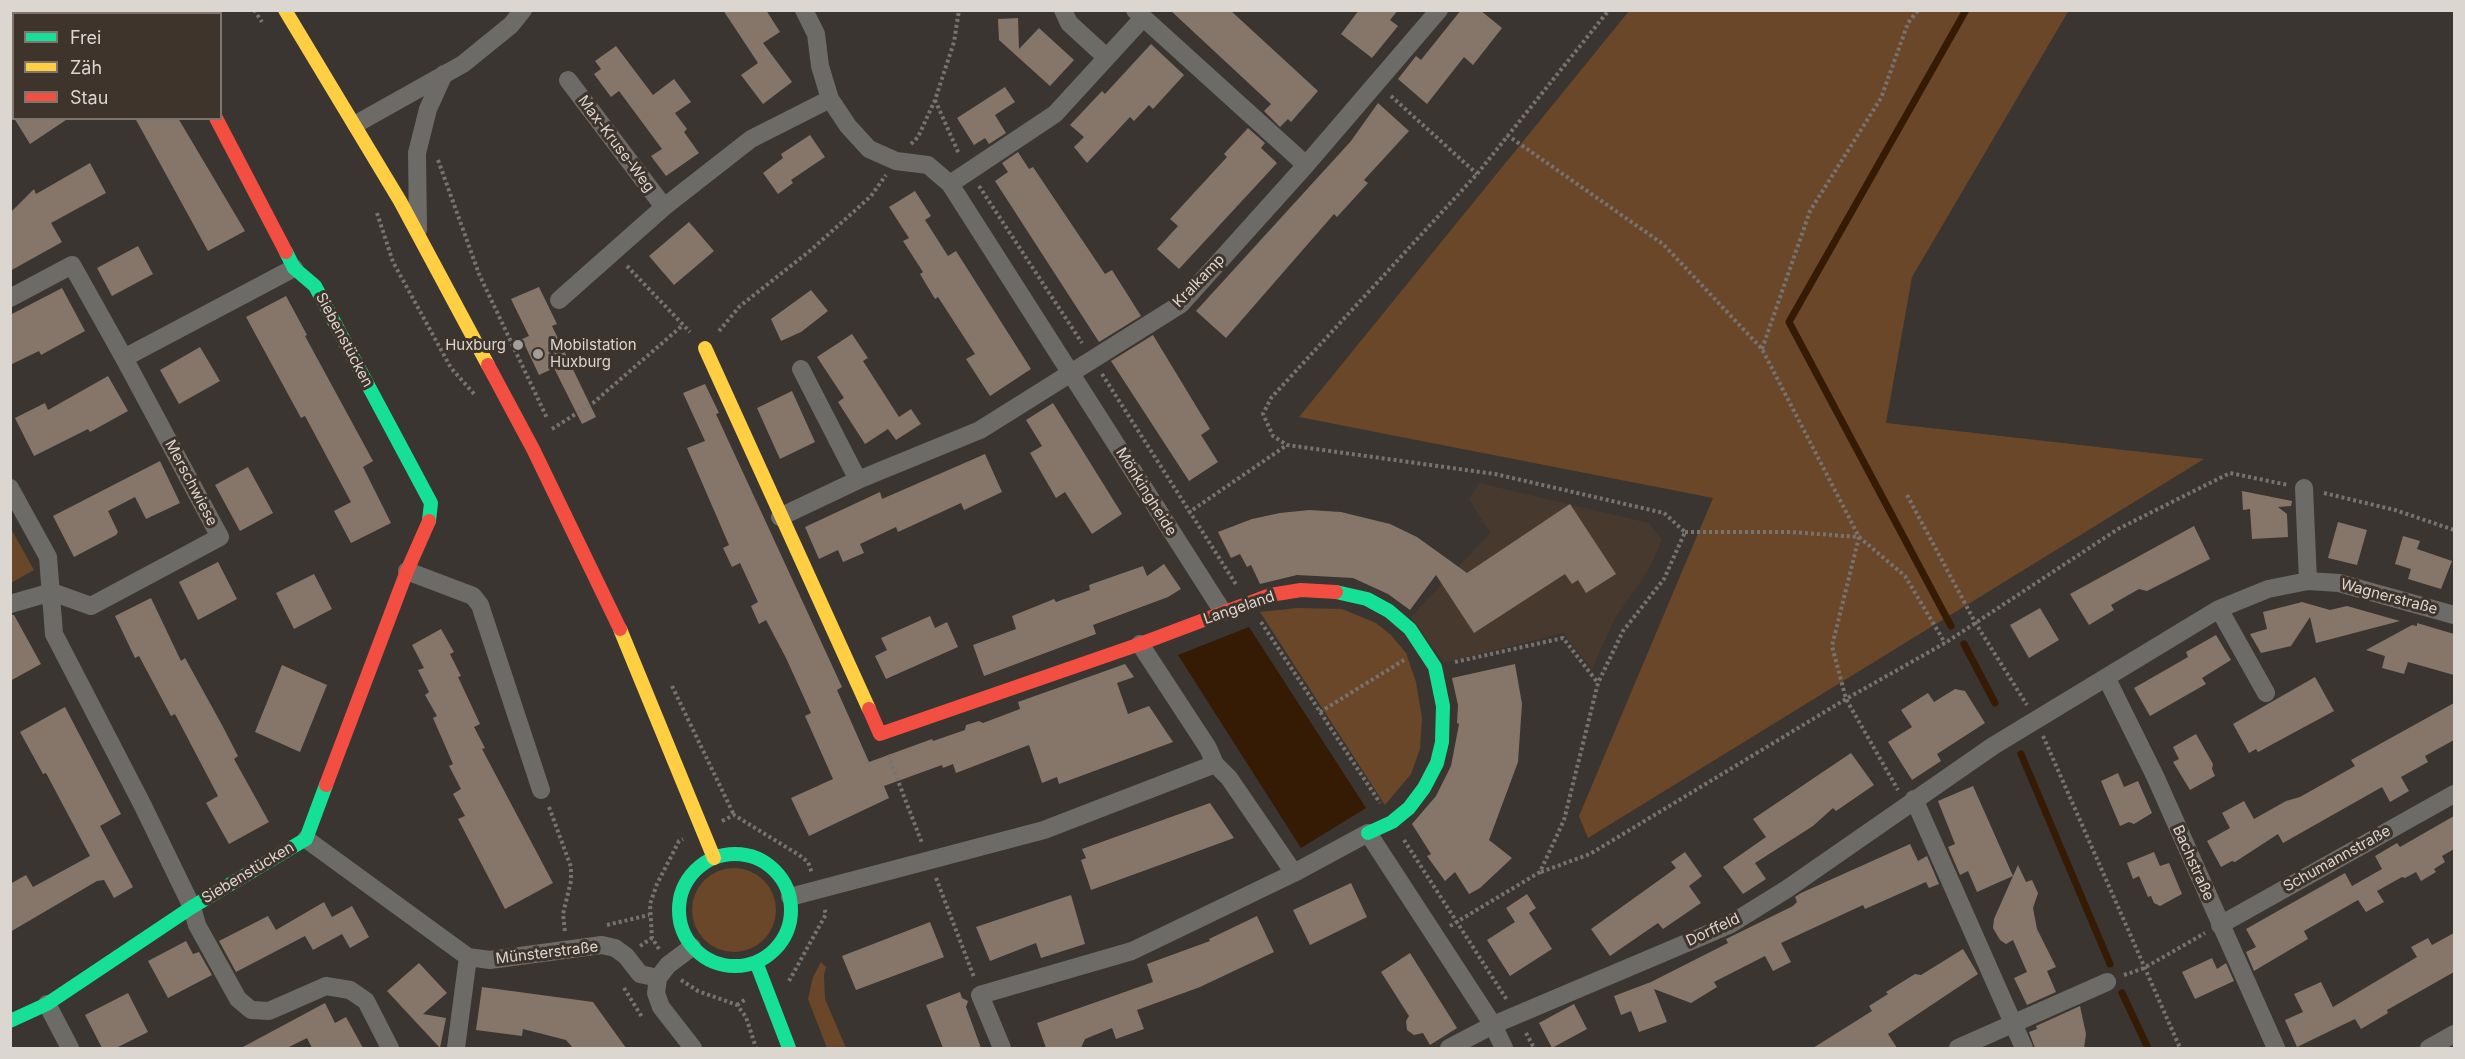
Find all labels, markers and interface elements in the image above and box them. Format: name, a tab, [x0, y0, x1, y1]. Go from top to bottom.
legend	[12, 12, 222, 120]
text: Frei	[70, 27, 101, 48]
text: Zäh	[70, 57, 102, 78]
text: Stau	[70, 87, 108, 108]
street label: Max-Kruse-Weg	[574, 92, 658, 196]
street label: Kralkamp	[1169, 251, 1229, 311]
street label: Siebenstücken	[312, 290, 376, 390]
place label: Huxburg	[445, 336, 506, 354]
place label: Mobilstation Huxburg	[550, 336, 637, 371]
marker: Huxburg	[511, 338, 525, 352]
marker: Mobilstation Huxburg	[531, 347, 545, 361]
street label: Merschwiese	[161, 437, 221, 529]
street label: Mönkingheide	[1112, 445, 1180, 539]
street label: Wagnerstraße	[2338, 575, 2440, 619]
street label: Langeland	[1201, 587, 1277, 629]
street label: Schumannstraße	[2280, 822, 2394, 896]
street label: Bachstraße	[2168, 823, 2218, 903]
street label: Siebenstücken	[199, 838, 297, 908]
street label: Dorffeld	[1683, 910, 1743, 950]
street label: Münsterstraße	[495, 938, 599, 968]

